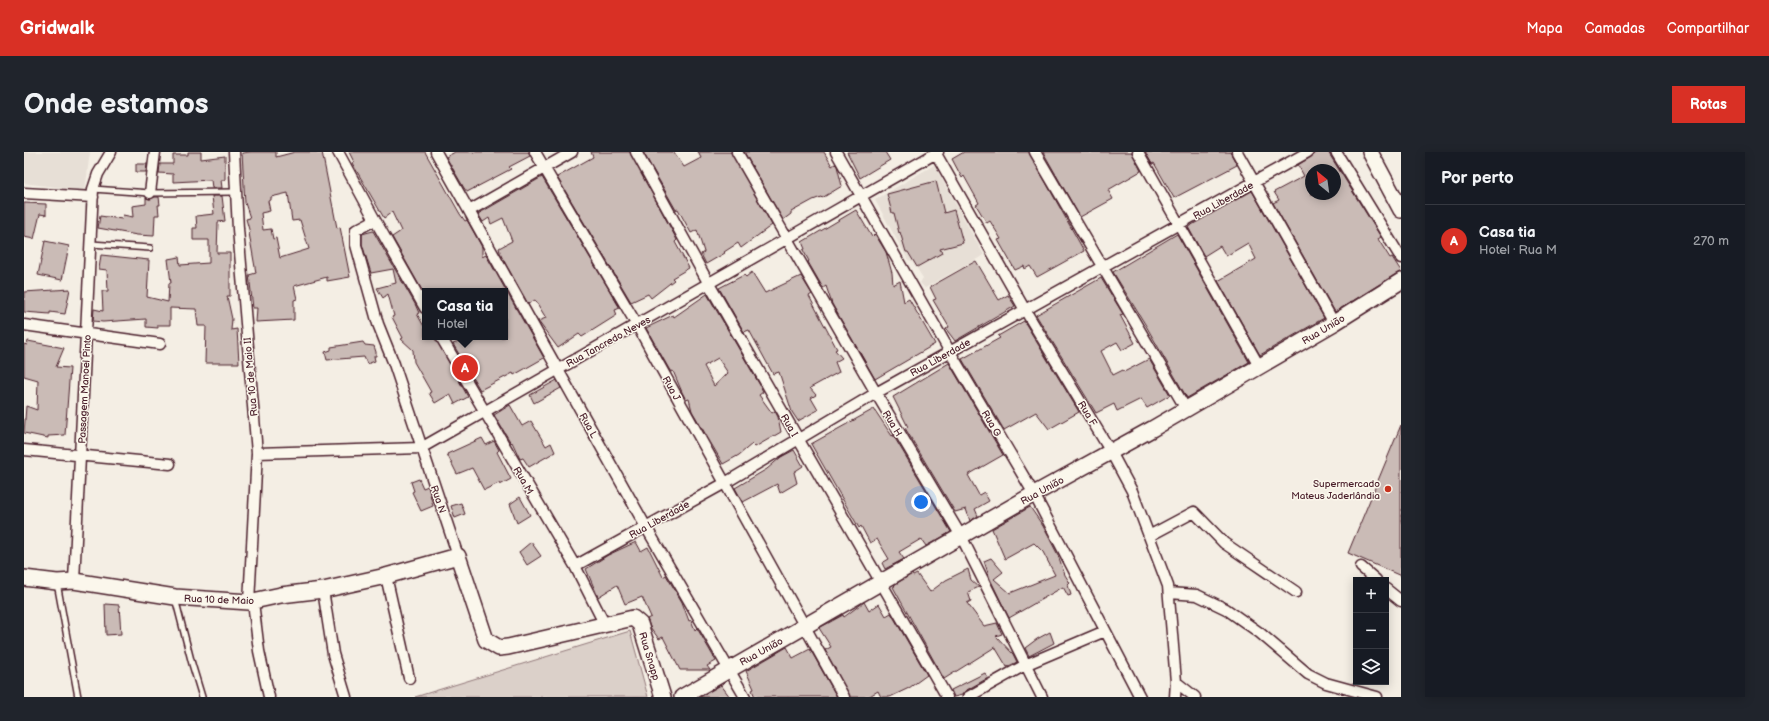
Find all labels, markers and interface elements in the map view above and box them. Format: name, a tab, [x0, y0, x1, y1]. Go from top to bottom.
text: Gridwalk	[20, 17, 95, 40]
text: Mapa	[1527, 20, 1563, 37]
text: Camadas	[1585, 20, 1645, 37]
text: Compartilhar	[1667, 20, 1749, 37]
button: Rotas	[1672, 86, 1745, 123]
text: Onde estamos	[24, 88, 209, 121]
north arrow	[1305, 164, 1341, 200]
text: Por perto	[1441, 168, 1514, 188]
street label: Rua Liberdade	[1191, 179, 1256, 222]
text: Casa tia	[1479, 223, 1536, 242]
text: A	[1450, 233, 1458, 249]
text: 270 m	[1693, 233, 1729, 249]
text: Hotel · Rua M	[1479, 242, 1557, 258]
popup	[422, 288, 508, 340]
text: Casa tia	[437, 297, 493, 316]
street label: Rua União	[1300, 312, 1347, 347]
street label: Rua Tancredo Neves	[564, 314, 653, 370]
text: Hotel	[437, 316, 468, 332]
street label: Passagem Manoel Pinto	[76, 334, 94, 444]
street label: Rua Liberdade	[908, 336, 973, 379]
street label: Rua 10 de Maio II	[242, 337, 260, 417]
pin: A	[452, 353, 478, 383]
street label: Rua J	[660, 374, 683, 403]
street label: Rua F	[1075, 399, 1099, 428]
street label: Rua H	[880, 408, 905, 439]
street label: Rua G	[979, 408, 1004, 439]
street label: Rua L	[576, 411, 600, 440]
street label: Rua I	[778, 412, 800, 439]
street label: Rua M	[511, 465, 536, 496]
street label: Rua União	[1019, 474, 1067, 508]
place label: Supermercado Mateus Jaderlândia	[1291, 478, 1380, 502]
street label: Rua N	[428, 484, 448, 515]
marker: Supermercado Mateus Jaderlândia	[1383, 484, 1393, 494]
your location	[911, 492, 931, 512]
street label: Rua Liberdade	[627, 498, 692, 541]
map controls	[1353, 577, 1389, 685]
button: +	[1353, 577, 1389, 613]
street label: Rua 10 de Maio	[184, 593, 255, 607]
button: −	[1353, 613, 1389, 649]
street label: Rua Snapp	[636, 631, 662, 682]
street label: Rua União	[738, 635, 786, 669]
button: layers	[1353, 649, 1389, 685]

